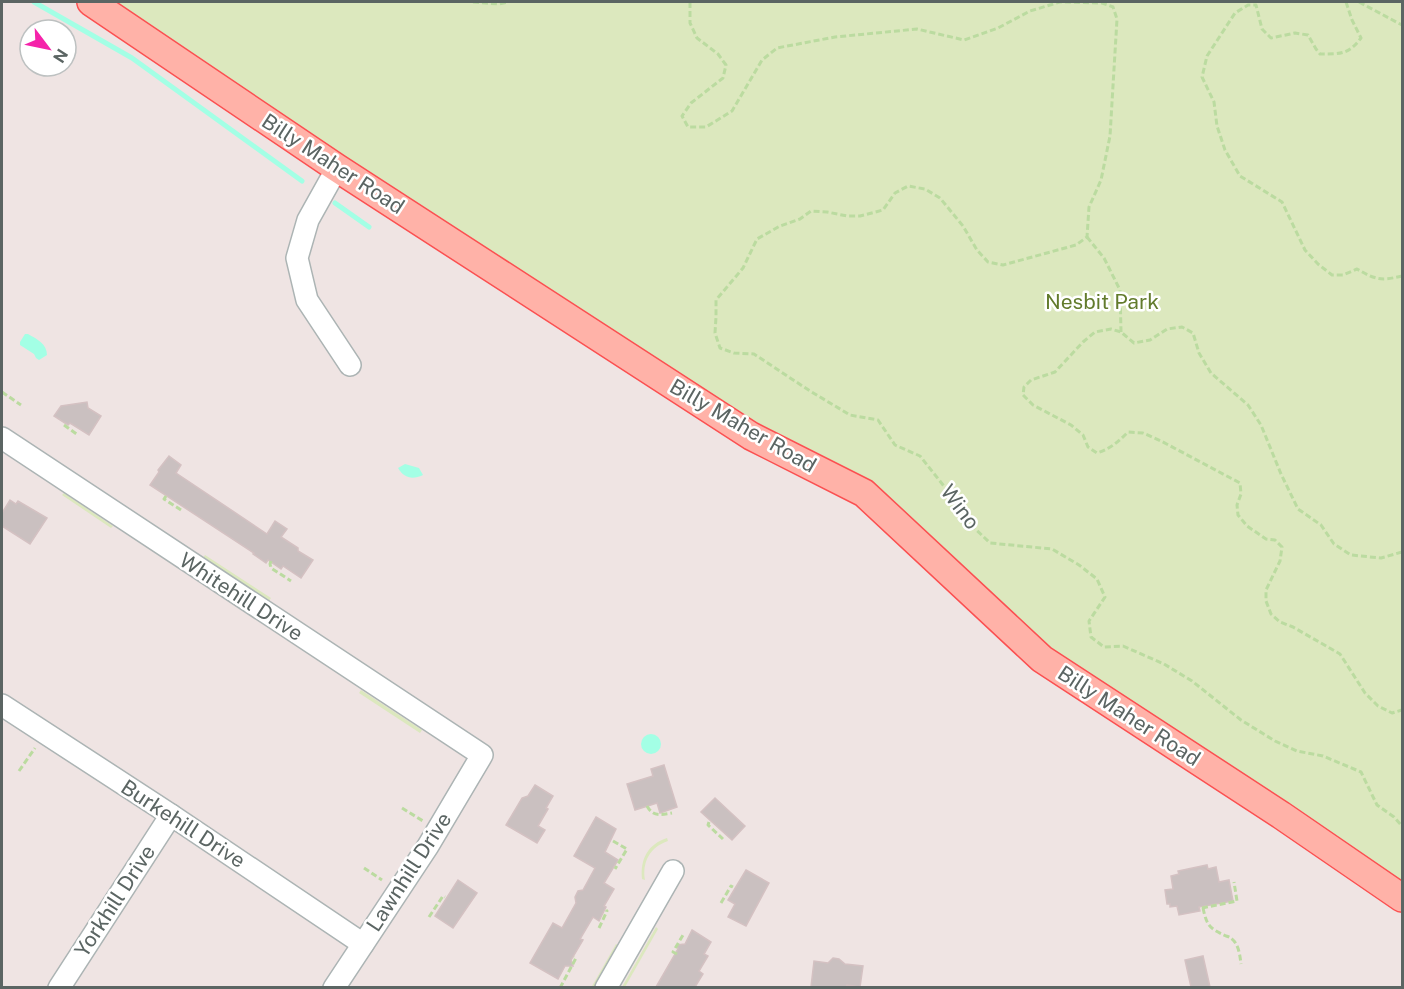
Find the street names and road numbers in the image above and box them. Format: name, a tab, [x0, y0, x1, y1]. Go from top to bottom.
street label: Billy Maher Road	[257, 108, 409, 219]
street label: Billy Maher Road	[666, 374, 821, 478]
street label: Wino	[936, 479, 985, 534]
street label: Whitehill Drive	[175, 547, 308, 646]
street label: Billy Maher Road	[1053, 660, 1205, 771]
street label: Burkehill Drive	[116, 774, 250, 873]
street label: Lawnhill Drive	[361, 808, 456, 936]
street label: Yorkhill Drive	[69, 840, 160, 961]

